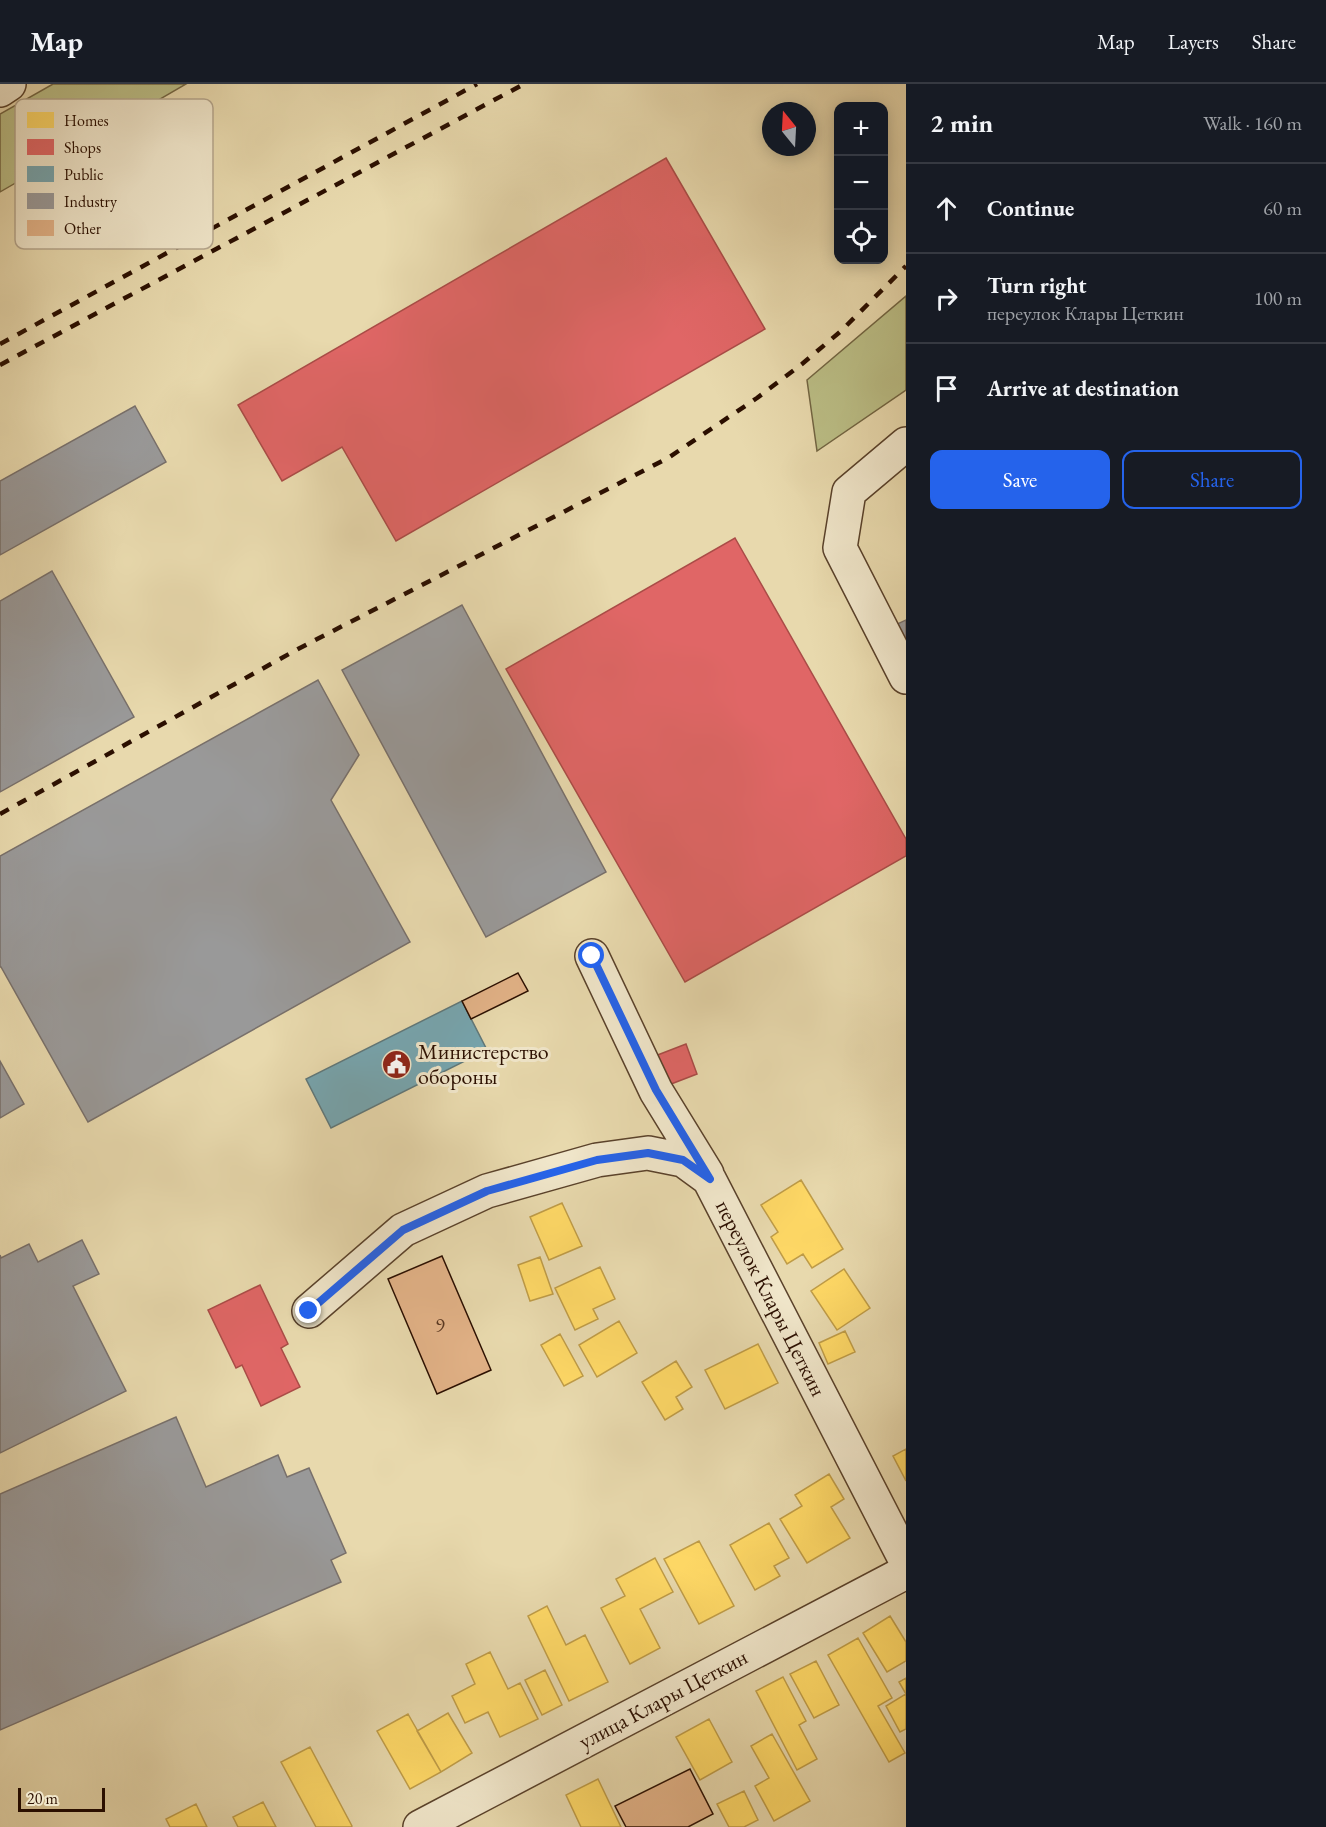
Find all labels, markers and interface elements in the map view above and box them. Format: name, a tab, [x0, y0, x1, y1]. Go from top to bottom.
text: Map	[30, 23, 83, 59]
text: Map	[1097, 28, 1135, 55]
text: Layers	[1168, 28, 1219, 55]
text: Share	[1252, 28, 1296, 55]
legend	[15, 99, 213, 249]
north arrow	[762, 102, 816, 156]
map controls	[834, 102, 888, 264]
button: +	[834, 102, 888, 156]
text: 2 min	[930, 106, 993, 140]
text: Homes	[64, 110, 109, 131]
text: Walk · 160 m	[1203, 110, 1302, 136]
text: Shops	[64, 137, 101, 158]
button: −	[834, 156, 888, 210]
text: Public	[64, 164, 104, 185]
text: Industry	[64, 191, 118, 212]
icon: ahead	[930, 192, 963, 225]
text: Continue	[987, 194, 1074, 223]
text: 60 m	[1263, 195, 1302, 221]
button: locate	[834, 210, 888, 264]
text: Other	[64, 218, 102, 239]
text: Turn right	[987, 271, 1086, 300]
icon: right	[930, 282, 963, 315]
text: 100 m	[1254, 285, 1302, 311]
text: переулок Клары Цеткин	[987, 300, 1184, 326]
icon: arrive	[930, 372, 963, 405]
text: Arrive at destination	[987, 374, 1179, 403]
button: Save	[930, 450, 1110, 509]
button: Share	[1122, 450, 1302, 509]
route start	[578, 942, 604, 968]
place label: Министерство обороны	[418, 1037, 549, 1091]
public building icon: Министерство обороны	[381, 1048, 413, 1080]
street label: переулок Клары Цеткин	[709, 1195, 833, 1401]
route end	[295, 1297, 321, 1323]
house number: 9	[435, 1312, 445, 1338]
street label: улица Клары Цеткин	[574, 1642, 752, 1756]
scale bar	[18, 1785, 105, 1812]
text: 20 m	[27, 1788, 58, 1809]

